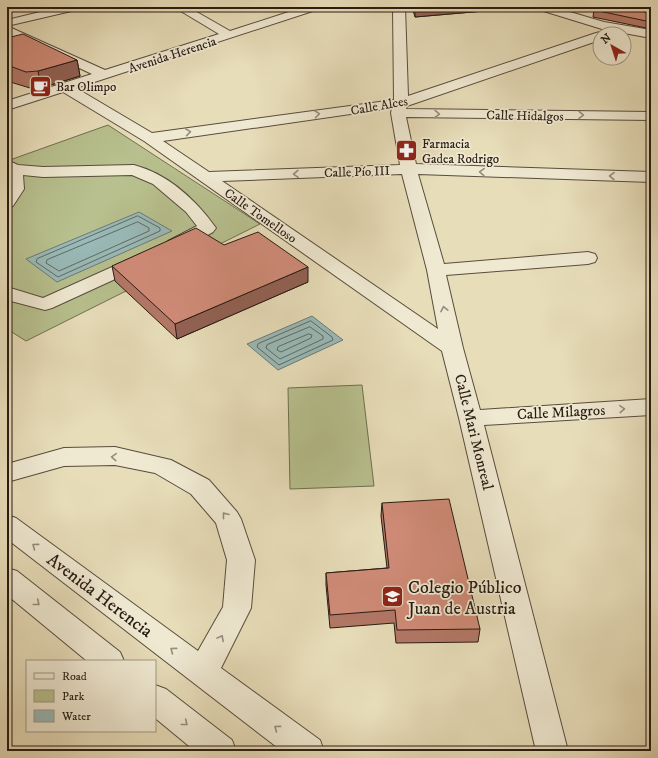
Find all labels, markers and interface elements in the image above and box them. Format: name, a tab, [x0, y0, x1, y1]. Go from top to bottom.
north arrow	[592, 26, 632, 66]
text: N	[598, 31, 614, 47]
street label: Avenida Herencia	[126, 33, 219, 77]
cafe icon: Bar Olimpo	[27, 73, 53, 99]
place label: Bar Olimpo	[56, 79, 116, 95]
street label: Calle Alces	[349, 93, 409, 119]
street label: Calle Hidalgos	[486, 107, 564, 125]
one-way arrow	[434, 109, 440, 118]
one-way arrow	[314, 110, 320, 119]
one-way arrow	[578, 111, 584, 119]
one-way arrow	[185, 128, 191, 137]
place label: Farmacia Gadea Rodrigo	[422, 136, 499, 167]
pharmacy icon: Farmacia Gadea Rodrigo	[393, 137, 419, 163]
street label: Calle Pío III	[324, 163, 390, 181]
one-way arrow	[479, 168, 485, 176]
one-way arrow	[293, 169, 299, 178]
one-way arrow	[609, 172, 615, 180]
street label: Calle Tomelloso	[221, 185, 300, 247]
one-way arrow	[440, 306, 449, 313]
street label: Calle Mari Monreal	[450, 372, 497, 493]
street label: Calle Milagros	[516, 401, 606, 424]
one-way arrow	[618, 404, 625, 413]
one-way arrow	[111, 452, 117, 461]
one-way arrow	[222, 513, 229, 520]
one-way arrow	[33, 544, 40, 551]
street label: Avenida Herencia	[42, 549, 157, 643]
place label: Colegio Público Juan de Austria	[406, 577, 522, 620]
school or university icon: Colegio Público Juan de Austria	[380, 584, 406, 610]
one-way arrow	[33, 599, 40, 606]
one-way arrow	[216, 635, 224, 642]
one-way arrow	[170, 648, 177, 655]
legend	[26, 660, 156, 732]
text: Road	[62, 669, 87, 684]
text: Park	[62, 689, 84, 704]
text: Water	[61, 709, 91, 724]
one-way arrow	[181, 719, 188, 726]
one-way arrow	[274, 725, 281, 733]

